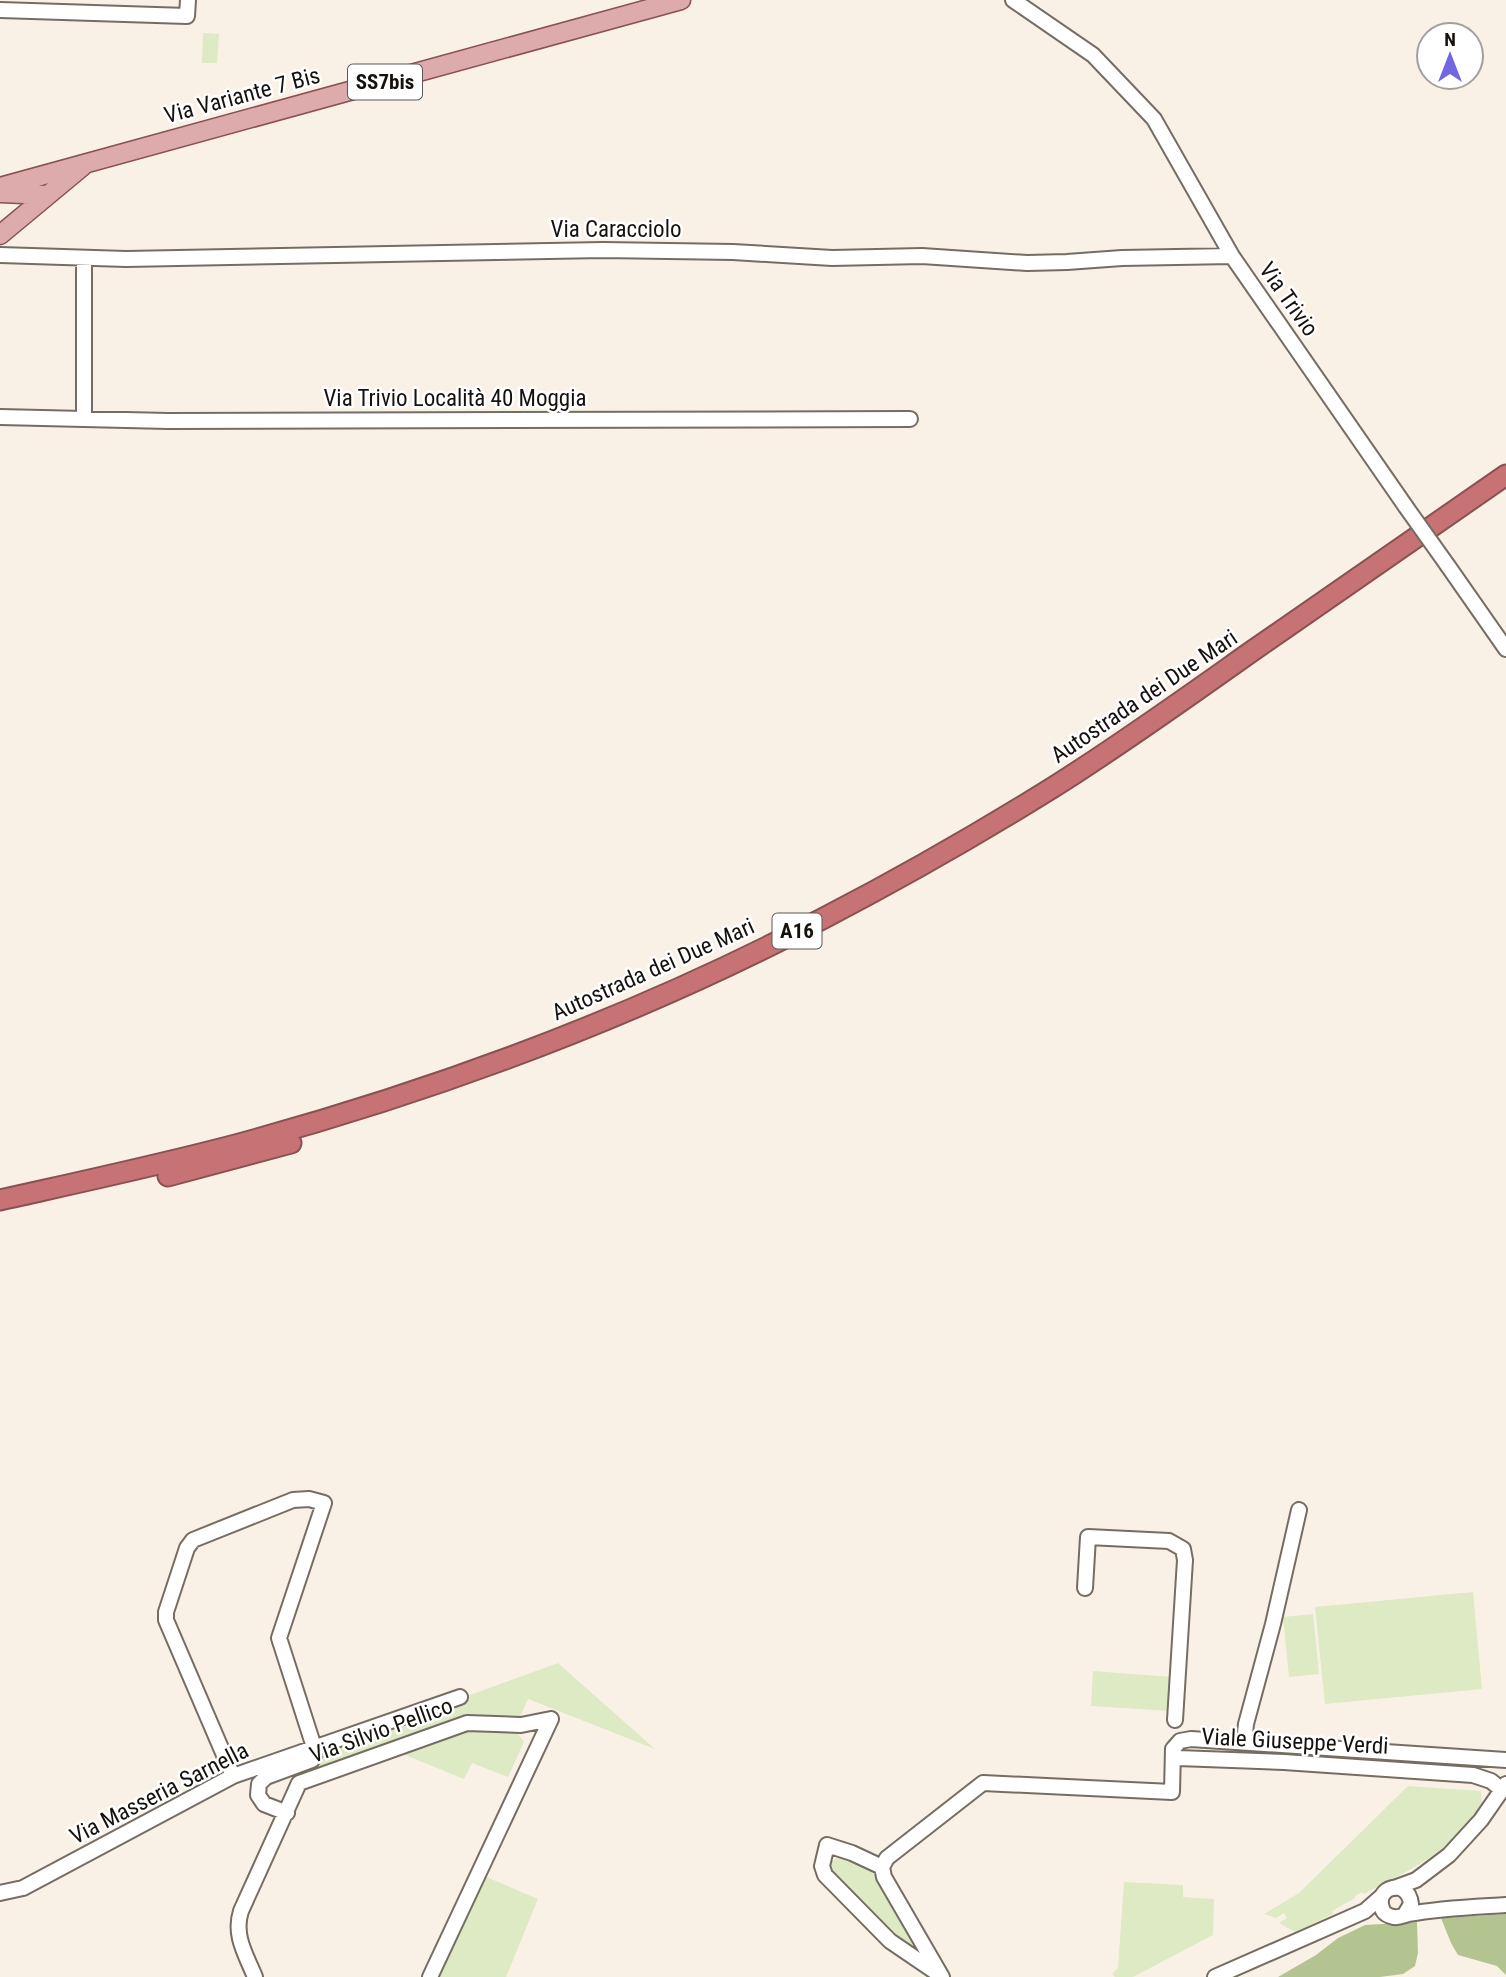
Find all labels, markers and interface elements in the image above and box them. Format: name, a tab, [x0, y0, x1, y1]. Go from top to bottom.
north arrow	[1415, 21, 1485, 91]
text: N	[1444, 28, 1456, 51]
street label: Via Variante 7 Bis	[161, 62, 323, 129]
road number: SS7bis	[348, 64, 422, 100]
street label: Via Caracciolo	[551, 216, 682, 243]
street label: Via Trivio	[1253, 257, 1324, 341]
street label: Via Trivio Località 40 Moggia	[323, 385, 587, 412]
street label: Autostrada dei Due Mari	[1046, 624, 1242, 769]
street label: Autostrada dei Due Mari	[548, 913, 759, 1026]
road number: A16	[772, 914, 822, 948]
street label: Via Silvio Pellico	[306, 1692, 456, 1769]
street label: Viale Giuseppe Verdi	[1201, 1723, 1389, 1760]
street label: Via Masseria Sarnella	[65, 1737, 253, 1850]

